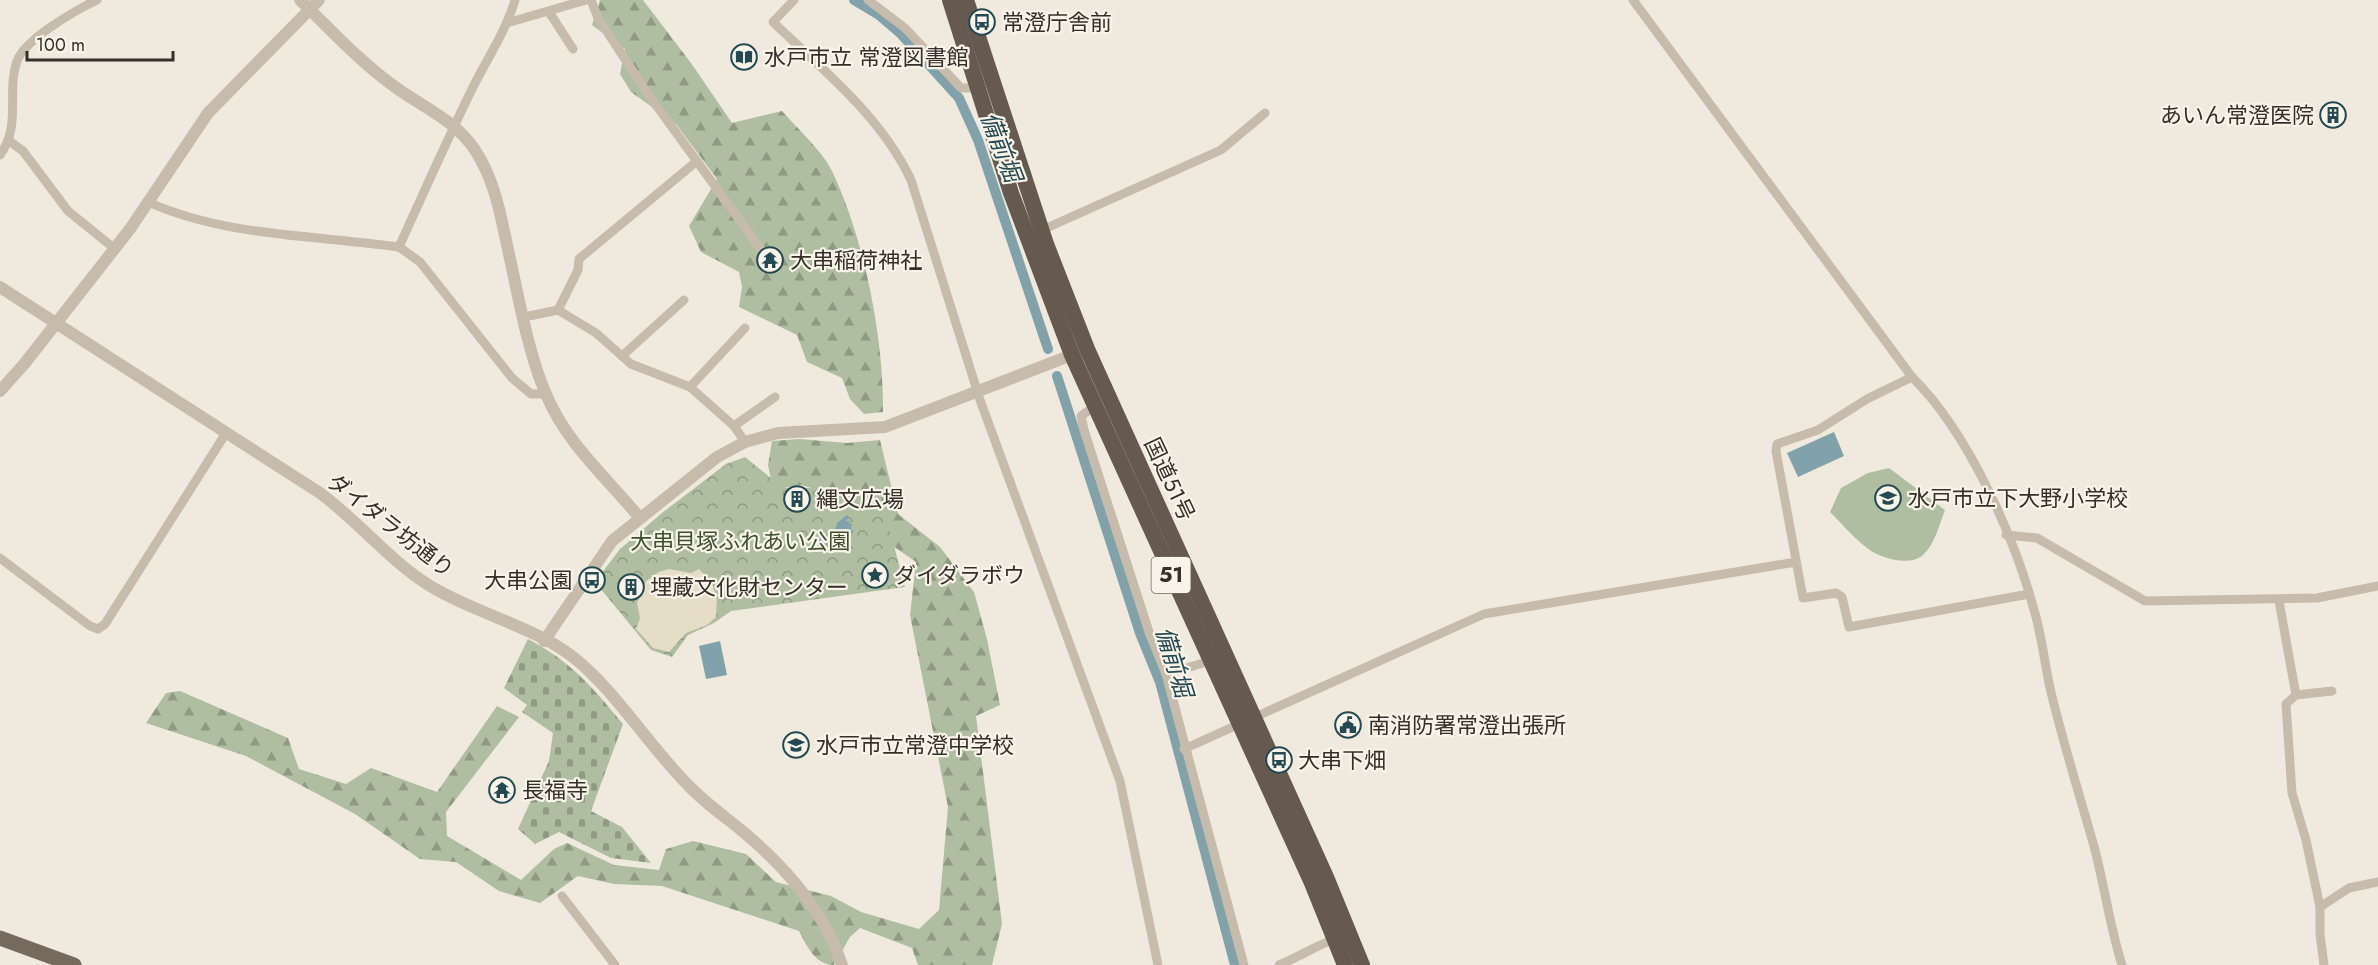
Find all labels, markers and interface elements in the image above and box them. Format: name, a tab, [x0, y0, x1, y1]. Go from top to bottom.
place label: 常澄庁舎前	[1002, 6, 1112, 38]
bus stop icon: 常澄庁舎前	[967, 7, 997, 37]
scale bar	[27, 24, 172, 62]
text: 100 m	[36, 32, 85, 58]
place label: 水戸市立 常澄図書館	[764, 41, 969, 73]
library icon: 水戸市立 常澄図書館	[729, 42, 759, 72]
place label: あいん常澄医院	[2160, 99, 2314, 131]
building icon: あいん常澄医院	[2318, 100, 2348, 130]
water label: 備前堀	[972, 107, 1032, 190]
place label: 大串稲荷神社	[790, 244, 922, 276]
temple icon: 大串稲荷神社	[755, 245, 785, 275]
street label: 国道51号	[1137, 432, 1203, 526]
street label: ダイダラ坊通り	[321, 465, 461, 585]
place label: 水戸市立下大野小学校	[1908, 482, 2128, 514]
place label: 縄文広場	[816, 483, 904, 515]
school or university icon: 水戸市立下大野小学校	[1873, 483, 1903, 513]
building icon: 縄文広場	[782, 484, 812, 514]
park label: 大串貝塚ふれあい公園	[630, 525, 850, 557]
road number: 51	[1152, 557, 1190, 593]
place label: ダイダラボウ	[894, 559, 1025, 591]
place icon: ダイダラボウ	[860, 560, 890, 590]
place label: 大串公園	[484, 564, 572, 596]
bus stop icon: 大串公園	[577, 565, 607, 595]
place label: 埋蔵文化財センター	[650, 571, 848, 603]
building icon: 埋蔵文化財センター	[616, 572, 646, 602]
water label: 備前堀	[1147, 622, 1203, 705]
place label: 南消防署常澄出張所	[1368, 709, 1566, 741]
public building icon: 南消防署常澄出張所	[1333, 710, 1363, 740]
place label: 水戸市立常澄中学校	[816, 729, 1014, 761]
school or university icon: 水戸市立常澄中学校	[781, 730, 811, 760]
place label: 大串下畑	[1298, 744, 1386, 776]
bus stop icon: 大串下畑	[1264, 745, 1294, 775]
place label: 長福寺	[522, 774, 588, 806]
temple icon: 長福寺	[487, 775, 517, 805]

